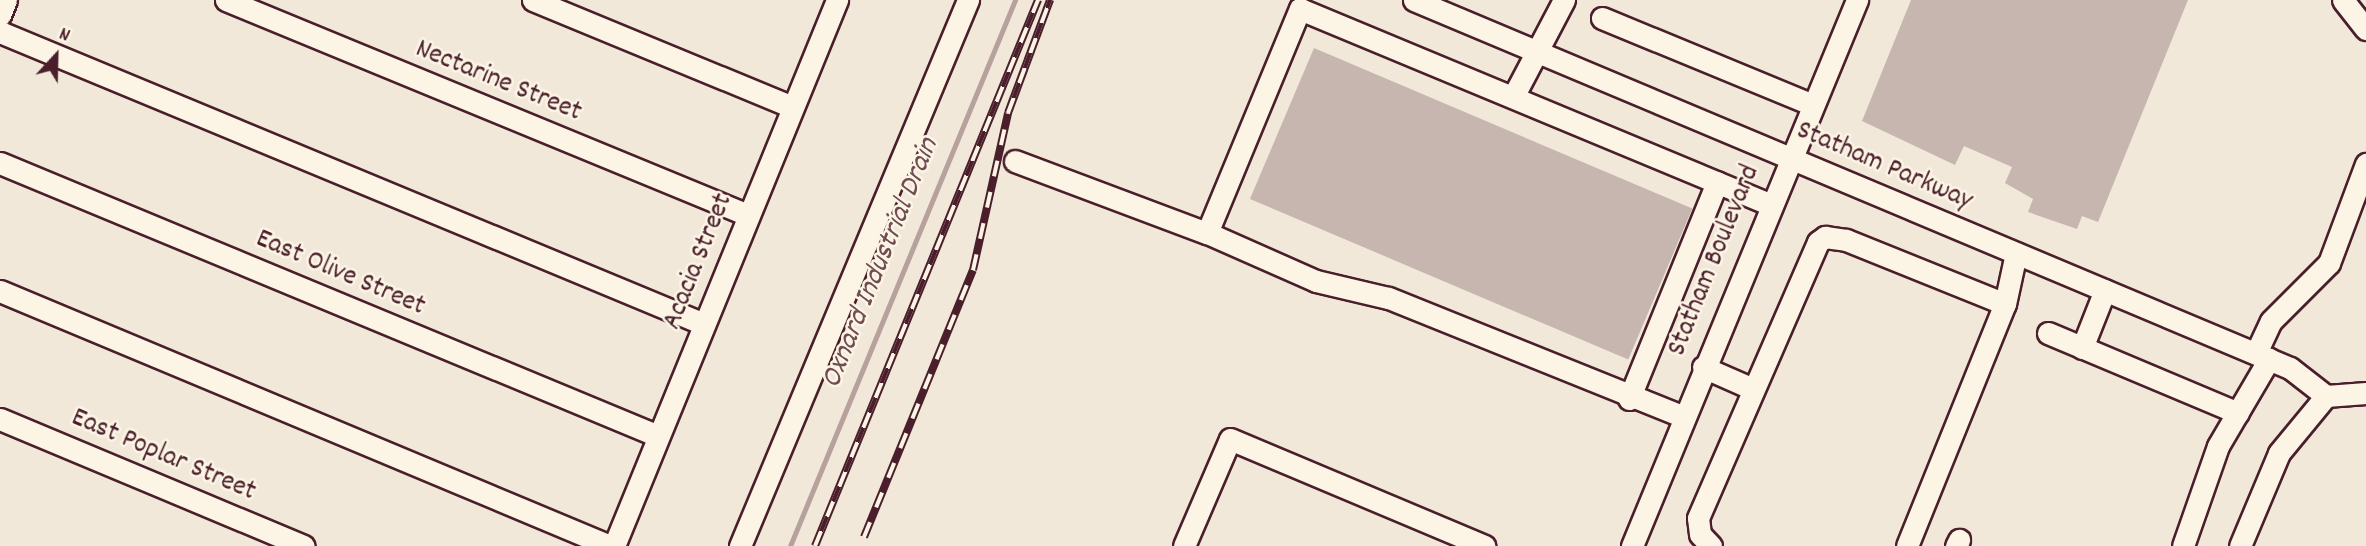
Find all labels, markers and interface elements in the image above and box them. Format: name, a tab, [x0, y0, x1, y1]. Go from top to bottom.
north arrow	[21, 21, 91, 91]
text: N	[55, 22, 73, 50]
street label: Nectarine Street	[410, 33, 586, 131]
street label: Statham Parkway	[1791, 115, 1977, 219]
water label: Oxnard Industrial Drain	[815, 134, 949, 394]
street label: Statham Boulevard	[1661, 161, 1769, 361]
street label: Acacia Street	[657, 189, 741, 335]
street label: East Olive Street	[250, 223, 430, 325]
street label: East Poplar Street	[66, 402, 260, 510]

